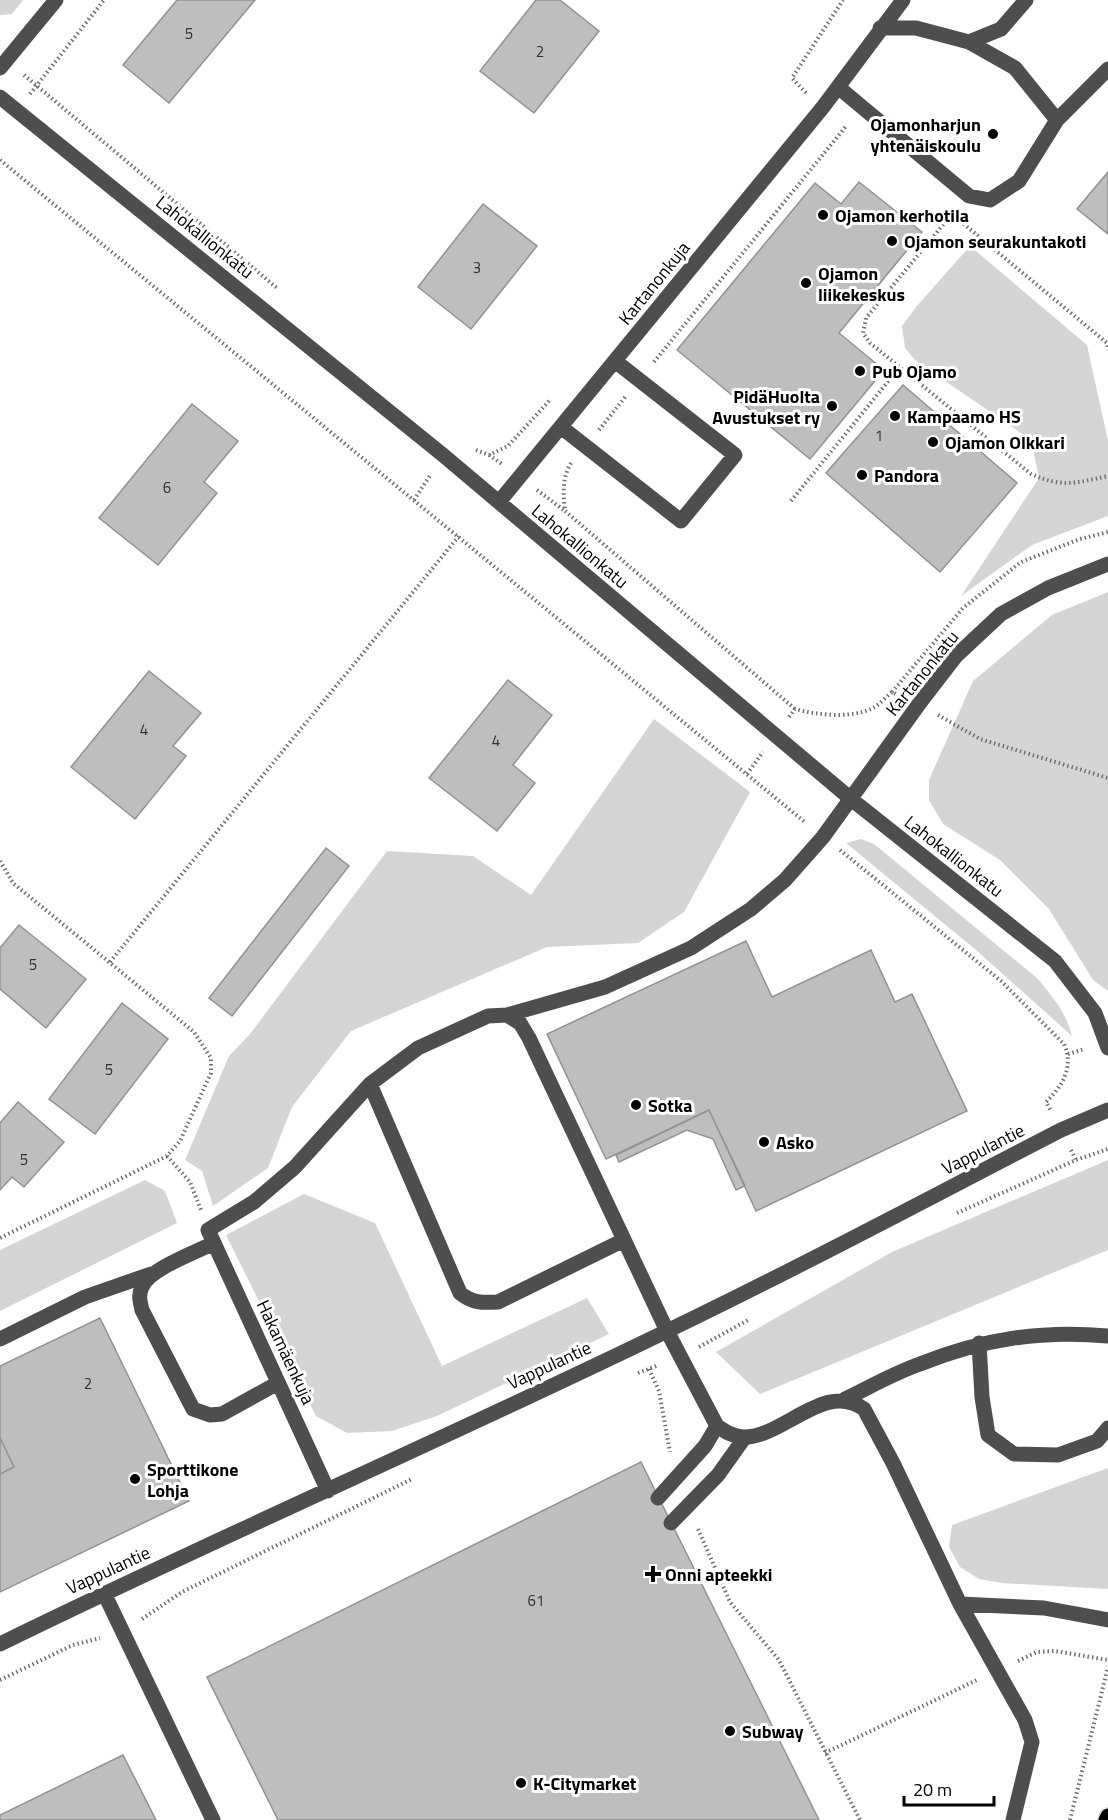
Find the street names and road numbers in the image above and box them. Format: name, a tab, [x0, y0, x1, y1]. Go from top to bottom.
street label: Lahokallionkatu	[150, 189, 260, 285]
street label: Kartanonkuja	[612, 235, 696, 331]
street label: Lahokallionkatu	[526, 497, 634, 595]
street label: Kartanonkatu	[879, 624, 965, 722]
street label: Lahokallionkatu	[899, 809, 1009, 903]
street label: Vappulantie	[937, 1117, 1029, 1181]
street label: Hakamäenkuja	[250, 1295, 322, 1409]
street label: Vappulantie	[503, 1334, 595, 1396]
street label: Vappulantie	[62, 1539, 154, 1601]

